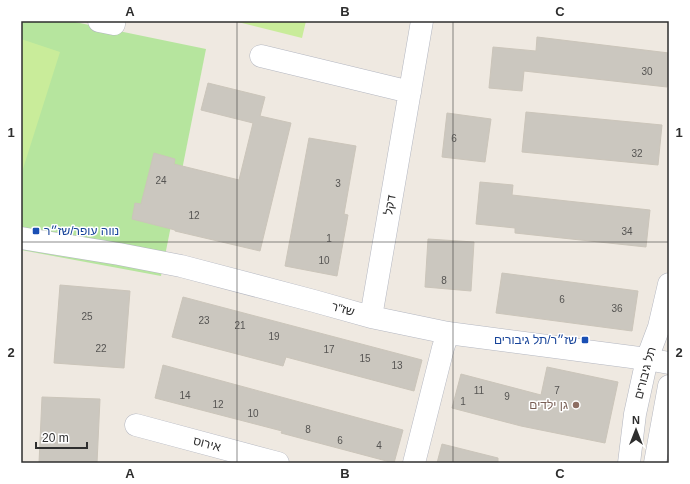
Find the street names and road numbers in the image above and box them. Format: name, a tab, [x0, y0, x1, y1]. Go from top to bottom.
street label: דקל	[381, 194, 399, 216]
street label: שז"ר	[330, 299, 356, 319]
street label: תל גיבורים	[631, 345, 659, 401]
street label: אירוס	[192, 434, 223, 455]

